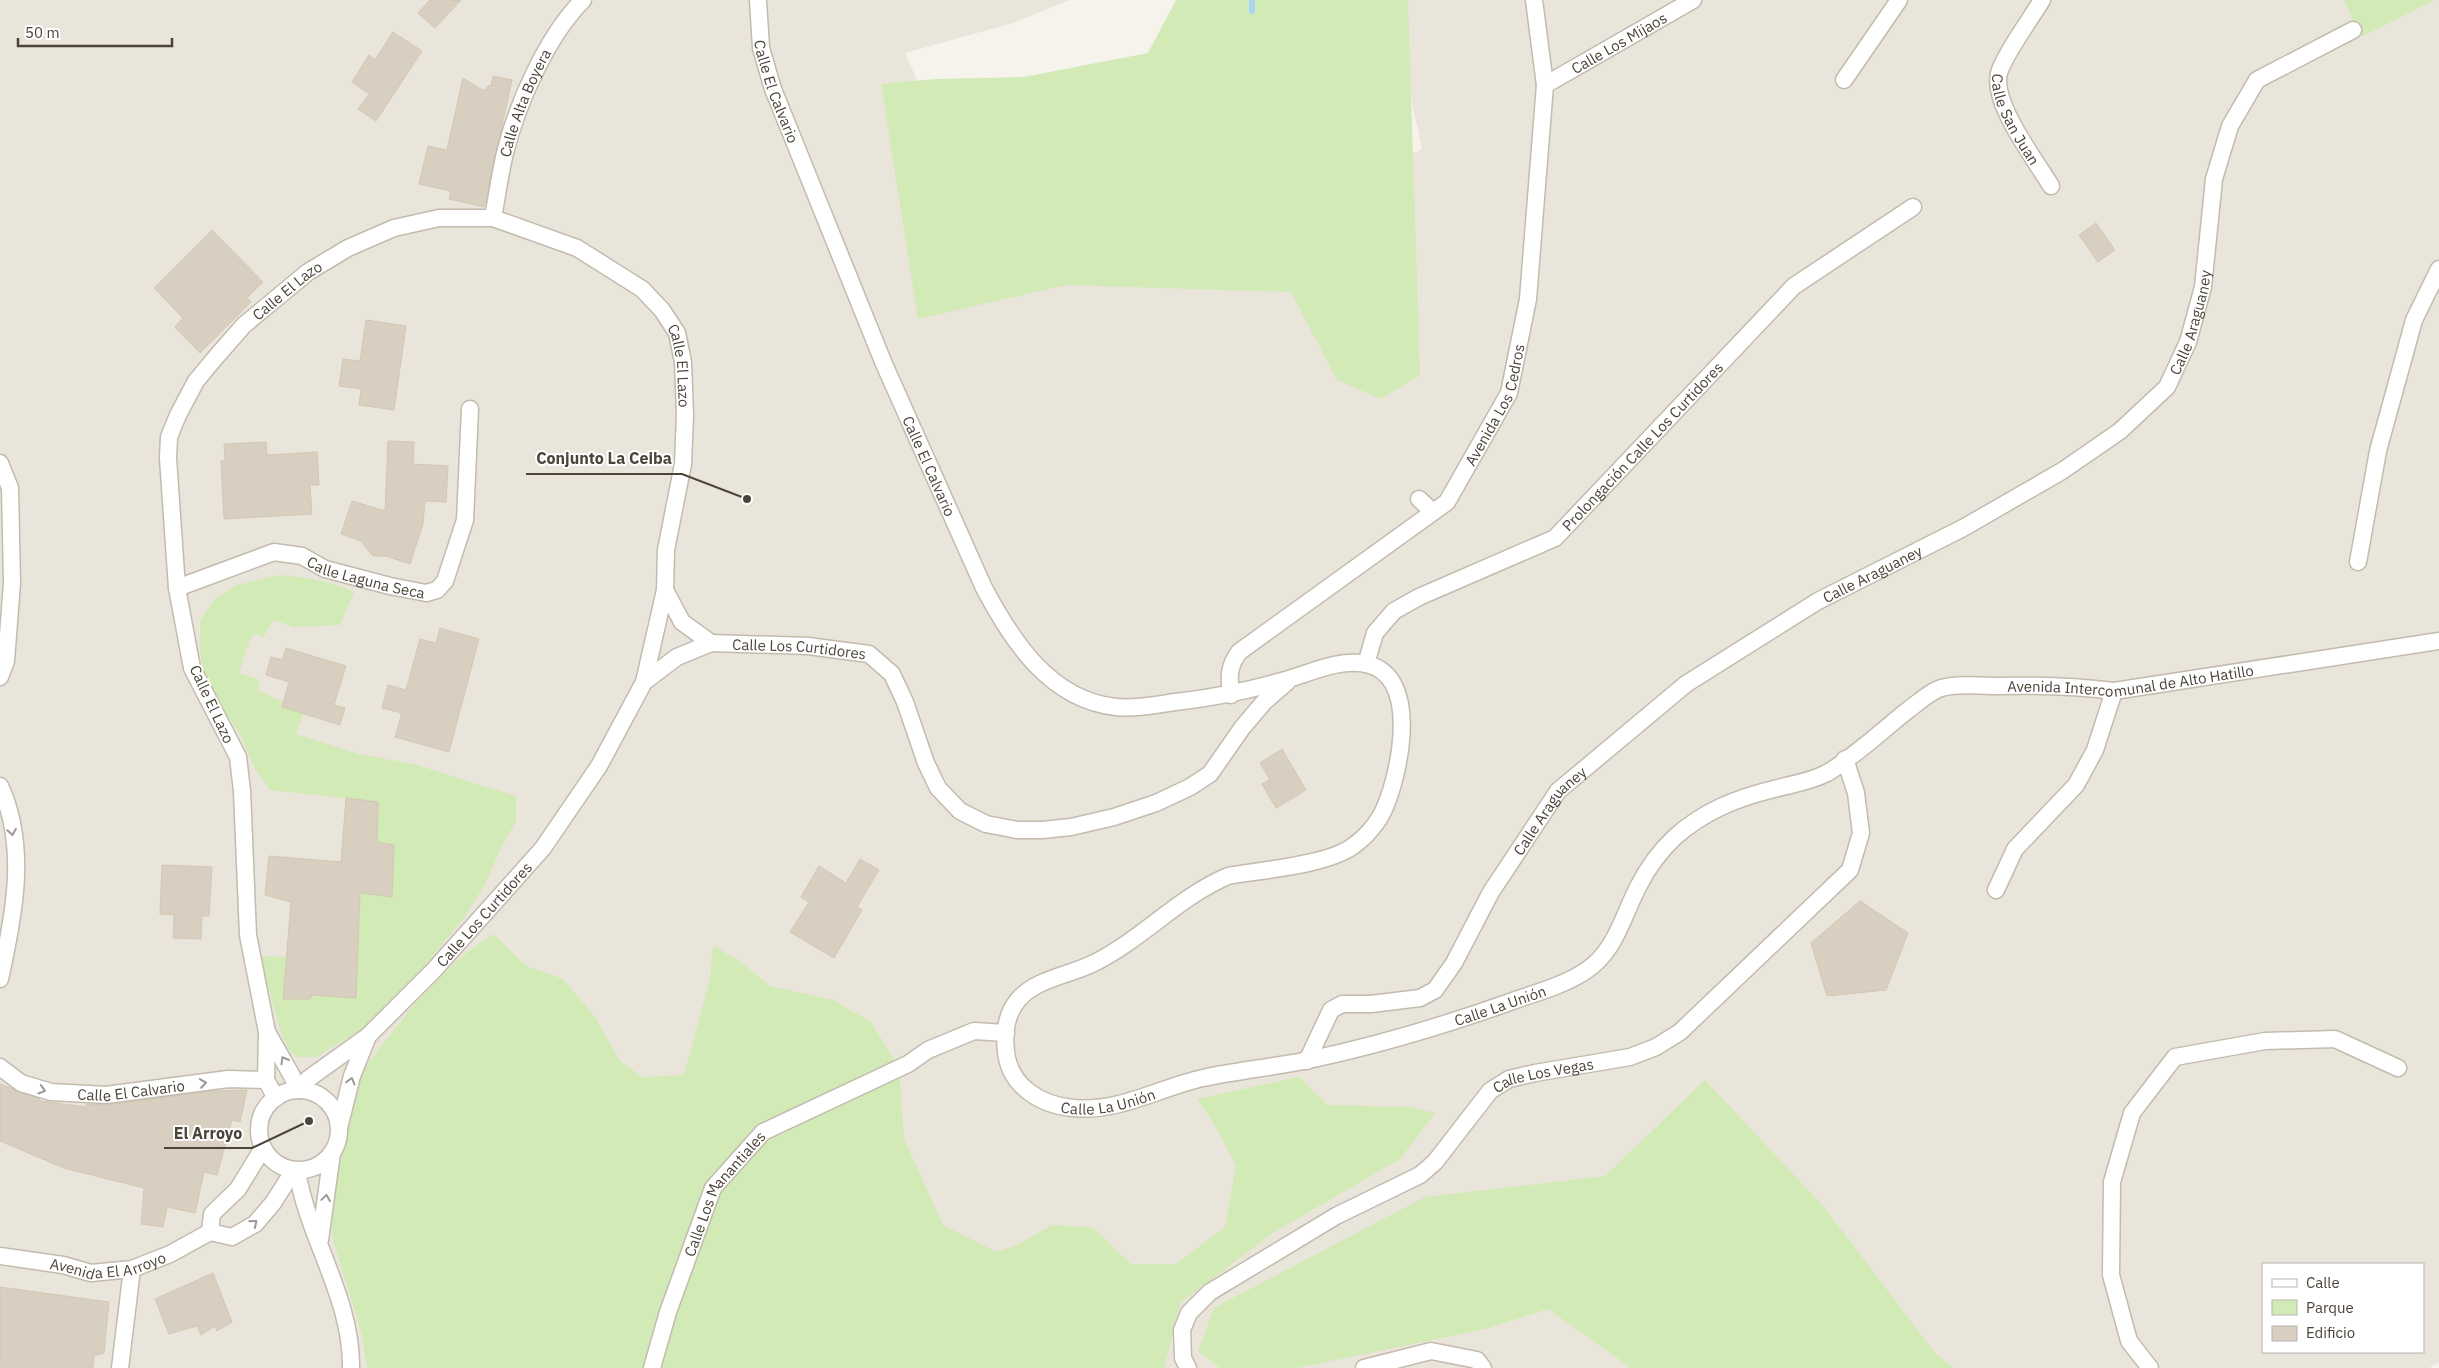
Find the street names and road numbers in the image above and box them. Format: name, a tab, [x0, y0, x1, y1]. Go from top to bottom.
street label: Calle Los Mijaos	[1567, 8, 1670, 78]
street label: Calle El Calvario	[751, 39, 803, 146]
street label: Calle Alta Boyera	[495, 45, 555, 159]
street label: Calle San Juan	[1988, 73, 2044, 168]
street label: Calle El Lazo	[248, 256, 325, 324]
street label: Calle Araguaney	[2165, 269, 2214, 378]
street label: Calle El Lazo	[664, 320, 694, 408]
street label: Avenida Los Cedros	[1460, 342, 1528, 469]
street label: Prolongación Calle Los Curtidores	[1558, 358, 1727, 535]
street label: Calle El Calvario	[899, 413, 960, 519]
street label: Calle Araguaney	[1819, 540, 1926, 607]
street label: Calle Laguna Seca	[304, 551, 427, 602]
street label: Calle Los Curtidores	[732, 634, 867, 663]
street label: Avenida Intercomunal de Alto Hatillo	[2007, 660, 2255, 700]
street label: Calle El Lazo	[186, 662, 238, 746]
street label: Calle Araguaney	[1509, 762, 1591, 859]
street label: Calle Los Curtidores	[432, 858, 536, 971]
street label: Calle La Unión	[1452, 981, 1548, 1030]
street label: Calle Los Vegas	[1489, 1054, 1595, 1097]
street label: Calle El Calvario	[77, 1075, 186, 1105]
street label: Calle La Unión	[1059, 1084, 1158, 1118]
street label: Calle Los Manantiales	[679, 1127, 769, 1259]
street label: Avenida El Arroyo	[49, 1247, 168, 1283]

